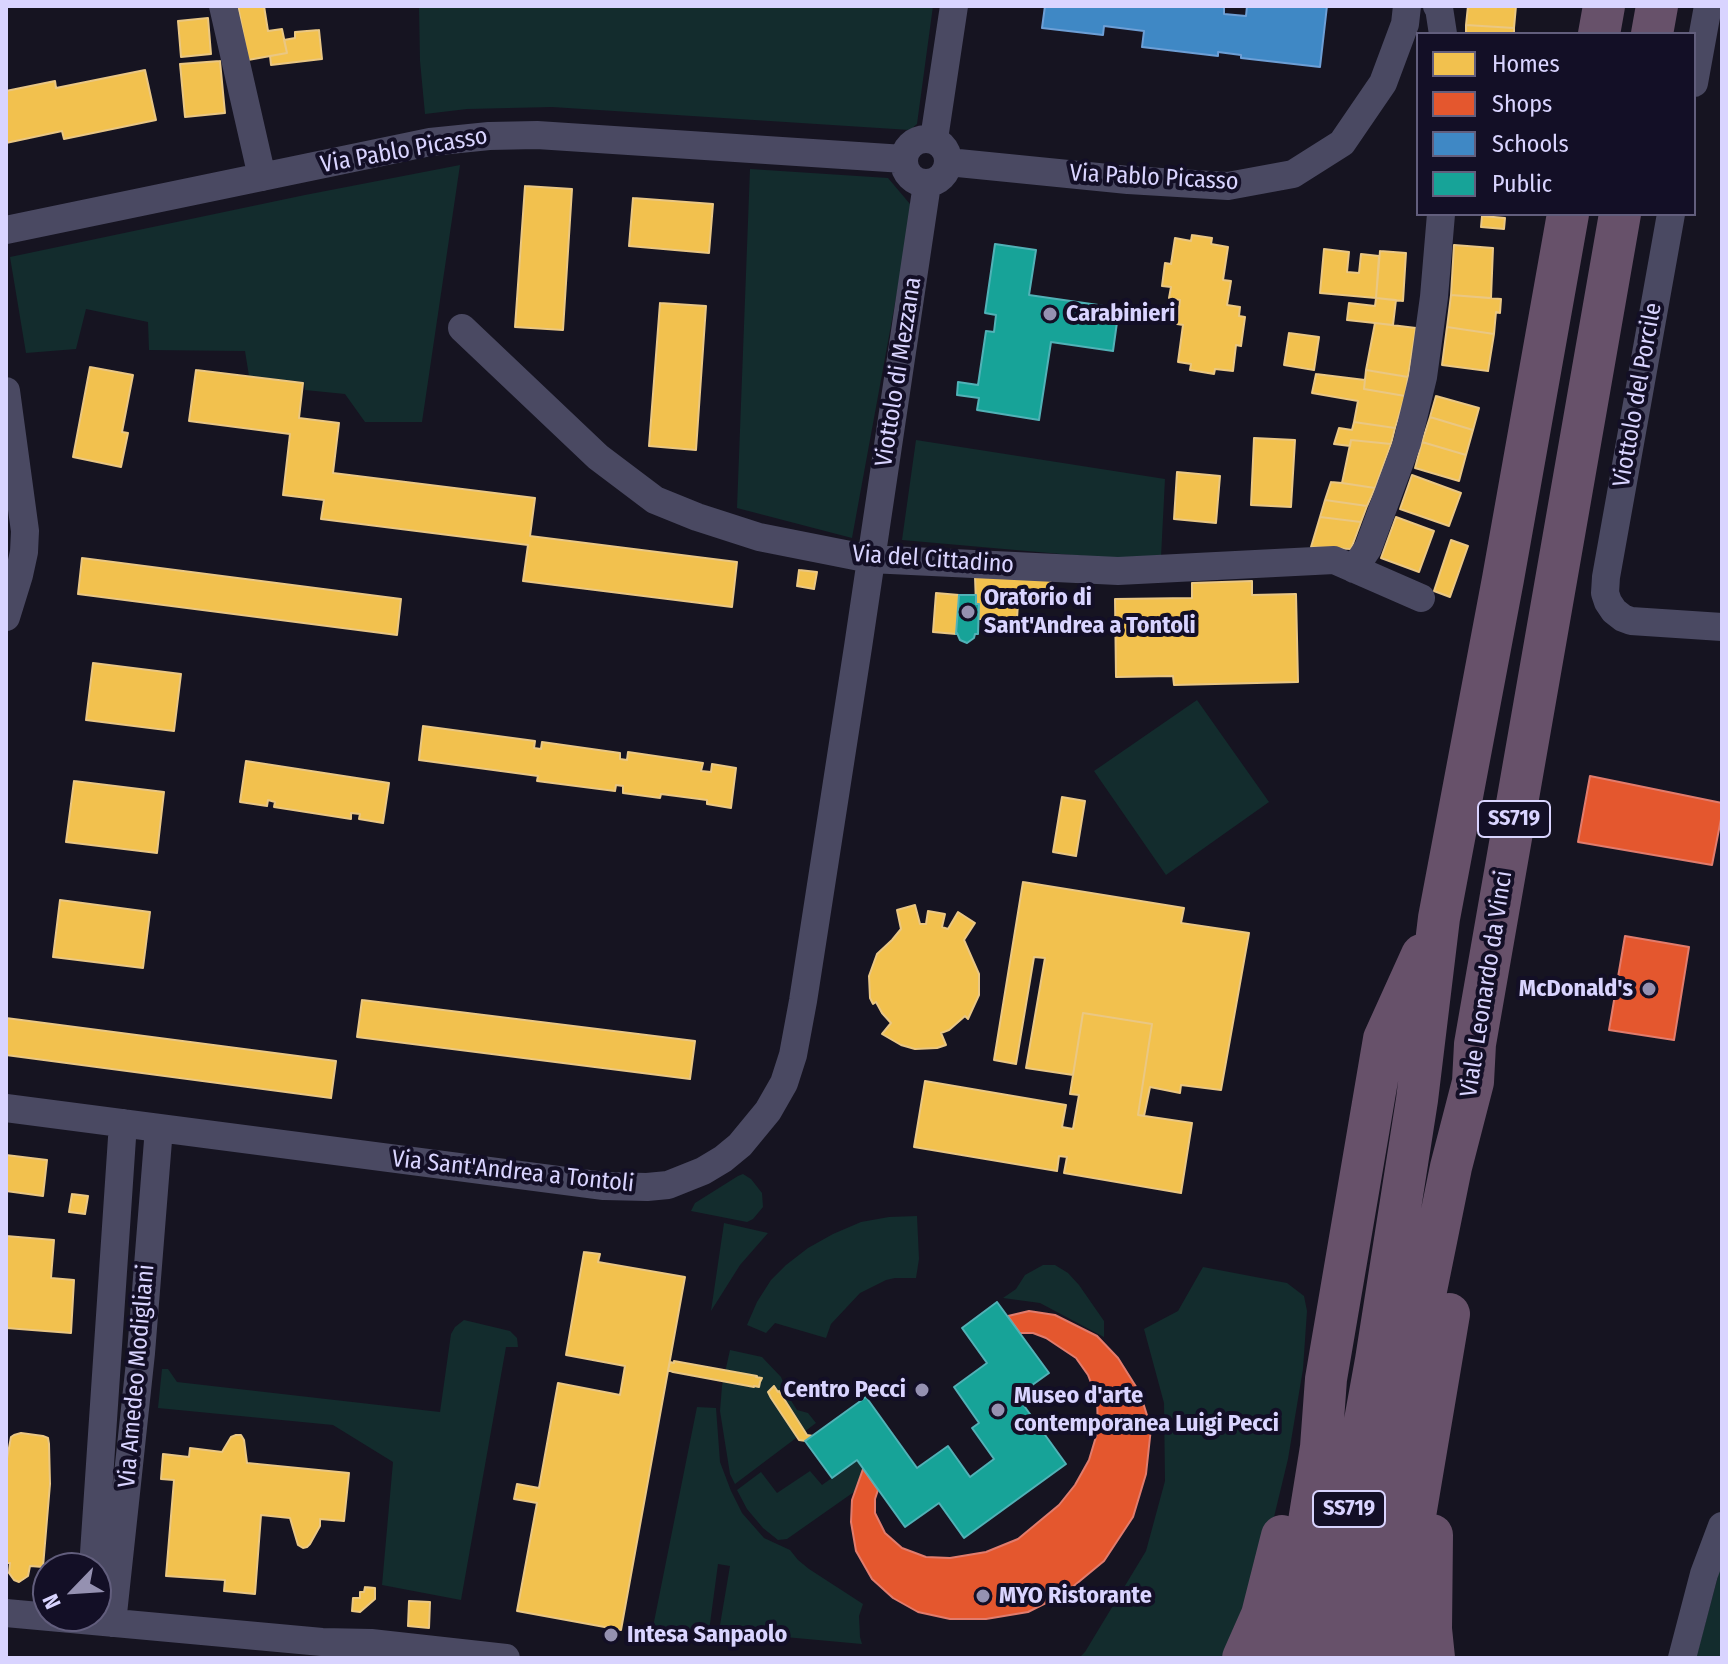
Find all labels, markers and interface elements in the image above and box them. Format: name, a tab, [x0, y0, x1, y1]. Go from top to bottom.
legend	[1416, 32, 1696, 216]
text: Homes	[1492, 50, 1560, 78]
text: Shops	[1492, 90, 1552, 118]
street label: Via Pablo Picasso	[318, 122, 490, 180]
text: Schools	[1492, 130, 1569, 158]
street label: Via Pablo Picasso	[1069, 159, 1239, 197]
text: Public	[1492, 170, 1552, 198]
street label: Viottolo di Mezzana	[870, 275, 928, 469]
place label: Carabinieri	[1066, 300, 1175, 328]
street label: Viottolo del Porcile	[1608, 301, 1668, 489]
marker: Carabinieri	[1041, 305, 1059, 323]
street label: Via del Cittadino	[851, 540, 1015, 580]
place label: Oratorio di Sant'Andrea a Tontoli	[984, 584, 1196, 640]
marker: Oratorio di Sant'Andrea a Tontoli	[959, 603, 977, 621]
road number: SS719	[1478, 801, 1550, 837]
street label: Viale Leonardo da Vinci	[1455, 869, 1519, 1099]
place label: McDonald's	[1519, 975, 1633, 1003]
marker: McDonald's	[1640, 980, 1658, 998]
street label: Via Sant'Andrea a Tontoli	[390, 1145, 636, 1199]
street label: Via Amedeo Modigliani	[113, 1263, 161, 1489]
place label: Centro Pecci	[784, 1376, 906, 1404]
marker: Centro Pecci	[913, 1381, 931, 1399]
place label: Museo d'arte contemporanea Luigi Pecci	[1014, 1382, 1279, 1438]
marker: Museo d'arte contemporanea Luigi Pecci	[989, 1401, 1007, 1419]
road number: SS719	[1313, 1491, 1385, 1527]
north arrow	[32, 1552, 112, 1632]
place label: MYO Ristorante	[999, 1582, 1152, 1610]
marker: MYO Ristorante	[974, 1587, 992, 1605]
text: N	[37, 1590, 67, 1613]
place label: Intesa Sanpaolo	[627, 1621, 787, 1649]
marker: Intesa Sanpaolo	[602, 1626, 620, 1644]

